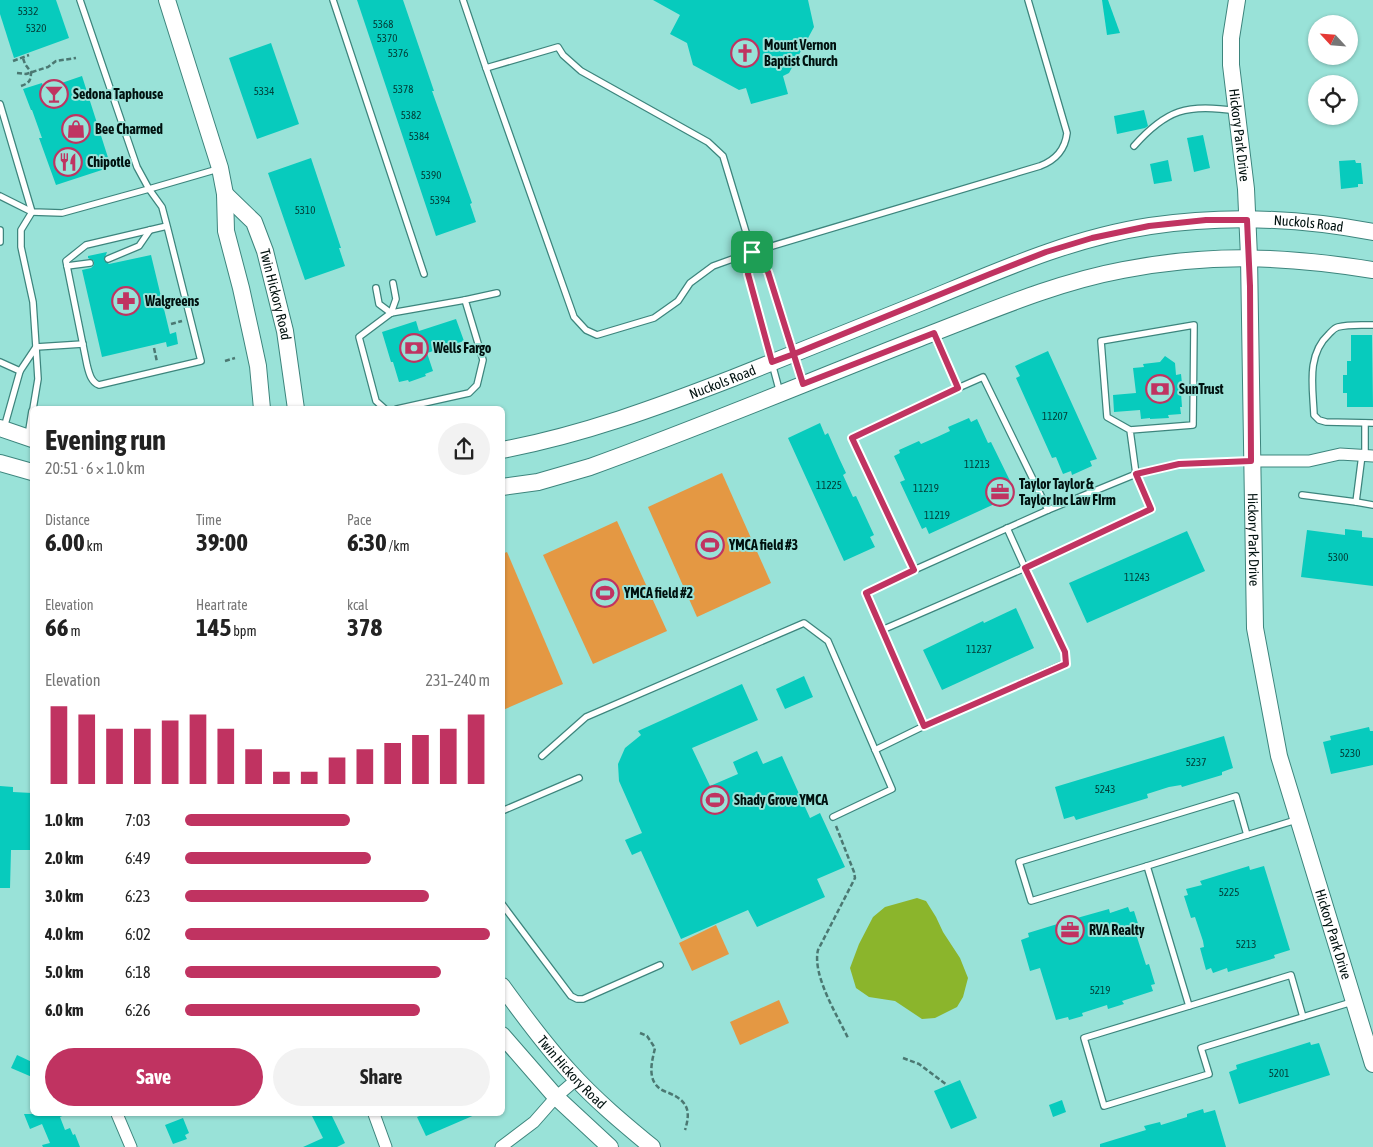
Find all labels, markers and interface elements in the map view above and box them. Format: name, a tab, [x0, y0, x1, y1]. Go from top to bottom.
house number: 5332	[18, 5, 38, 17]
north arrow	[1308, 15, 1358, 65]
map controls	[1308, 15, 1358, 125]
house number: 5368	[373, 18, 393, 30]
house number: 5320	[26, 22, 46, 34]
house number: 5370	[377, 32, 397, 44]
place label: Mount Vernon Baptist Church	[764, 37, 838, 69]
church icon: Mount Vernon Baptist Church	[730, 38, 760, 68]
house number: 5376	[388, 47, 408, 59]
button: locate	[1308, 75, 1358, 125]
bar icon: Sedona Taphouse	[39, 79, 69, 109]
house number: 5378	[393, 83, 413, 95]
house number: 5334	[254, 85, 274, 97]
place label: Sedona Taphouse	[73, 86, 163, 102]
street label: Hickory Park Drive	[1226, 88, 1253, 182]
house number: 5382	[401, 109, 421, 121]
shop icon: Bee Charmed	[61, 114, 91, 144]
place label: Bee Charmed	[95, 121, 163, 137]
house number: 5384	[409, 130, 429, 142]
restaurant icon: Chipotle	[53, 147, 83, 177]
place label: Chipotle	[87, 154, 130, 170]
house number: 5390	[421, 169, 441, 181]
house number: 5394	[430, 194, 450, 206]
house number: 5310	[295, 204, 315, 216]
street label: Nuckols Road	[1273, 212, 1345, 235]
pin	[731, 231, 773, 273]
icon: arrive	[738, 238, 766, 266]
street label: Twin Hickory Road	[257, 247, 294, 341]
pharmacy icon: Walgreens	[111, 286, 141, 316]
place label: Walgreens	[144, 293, 199, 309]
bank icon: Wells Fargo	[399, 333, 429, 363]
place label: Wells Fargo	[432, 340, 492, 356]
street label: Nuckols Road	[687, 362, 758, 402]
bank icon: SunTrust	[1145, 374, 1175, 404]
place label: SunTrust	[1179, 381, 1224, 397]
house number: 11207	[1042, 410, 1068, 422]
button: share	[438, 423, 490, 475]
text: Evening run	[45, 424, 166, 456]
house number: 11213	[964, 458, 990, 470]
text: 20:51 · 6 × 1.0 km	[45, 459, 145, 477]
place label: Taylor Taylor & Taylor Inc Law FIrm	[1019, 476, 1116, 508]
office icon: Taylor Taylor & Taylor Inc Law FIrm	[985, 477, 1015, 507]
house number: 11225	[816, 479, 842, 491]
house number: 11219	[913, 482, 939, 494]
street label: Hickory Park Drive	[1245, 493, 1262, 586]
house number: 11219	[924, 509, 950, 521]
text: Distance	[45, 512, 90, 528]
text: Time	[196, 512, 222, 528]
text: Pace	[347, 512, 372, 528]
text: 6.00	[45, 528, 85, 556]
text: 39:00	[196, 528, 248, 556]
text: 6:30	[347, 528, 387, 556]
sports icon: YMCA field #3	[695, 530, 725, 560]
place label: YMCA field #3	[728, 537, 798, 553]
text: km	[85, 538, 103, 554]
text: /km	[387, 538, 410, 554]
house number: 5300	[1328, 551, 1348, 563]
house number: 11243	[1124, 571, 1150, 583]
sports icon: YMCA field #2	[590, 578, 620, 608]
place label: YMCA field #2	[623, 585, 693, 601]
text: Elevation	[45, 597, 94, 613]
text: Heart rate	[196, 597, 248, 613]
text: kcal	[347, 597, 368, 613]
text: 66	[45, 613, 69, 641]
text: 145	[196, 613, 231, 641]
text: 378	[347, 613, 382, 641]
text: m	[69, 623, 81, 639]
text: bpm	[231, 623, 257, 639]
house number: 11237	[966, 643, 992, 655]
text: Elevation	[45, 671, 100, 689]
text: 231–240 m	[426, 671, 490, 689]
house number: 5230	[1340, 747, 1360, 759]
house number: 5237	[1186, 756, 1206, 768]
house number: 5243	[1095, 783, 1115, 795]
sports icon: Shady Grove YMCA	[700, 785, 730, 815]
place label: Shady Grove YMCA	[734, 792, 828, 808]
text: 1.0 km	[45, 811, 84, 829]
text: 7:03	[125, 811, 151, 829]
text: 2.0 km	[45, 849, 84, 867]
text: 6:49	[125, 849, 150, 867]
house number: 5225	[1219, 886, 1239, 898]
text: 3.0 km	[45, 887, 84, 905]
text: 6:23	[125, 887, 150, 905]
street label: Hickory Park Drive	[1312, 887, 1355, 981]
office icon: RVA Realty	[1055, 915, 1085, 945]
place label: RVA Realty	[1089, 922, 1145, 938]
text: 4.0 km	[45, 925, 84, 943]
text: 6:02	[125, 925, 151, 943]
house number: 5213	[1236, 938, 1256, 950]
text: 5.0 km	[45, 963, 84, 981]
text: 6:18	[125, 963, 150, 981]
house number: 5219	[1090, 984, 1110, 996]
text: 6.0 km	[45, 1001, 84, 1019]
text: 6:26	[125, 1001, 150, 1019]
street label: Twin Hickory Road	[534, 1032, 609, 1112]
button: Save	[45, 1048, 263, 1106]
button: Share	[273, 1048, 490, 1106]
house number: 5201	[1269, 1067, 1289, 1079]

